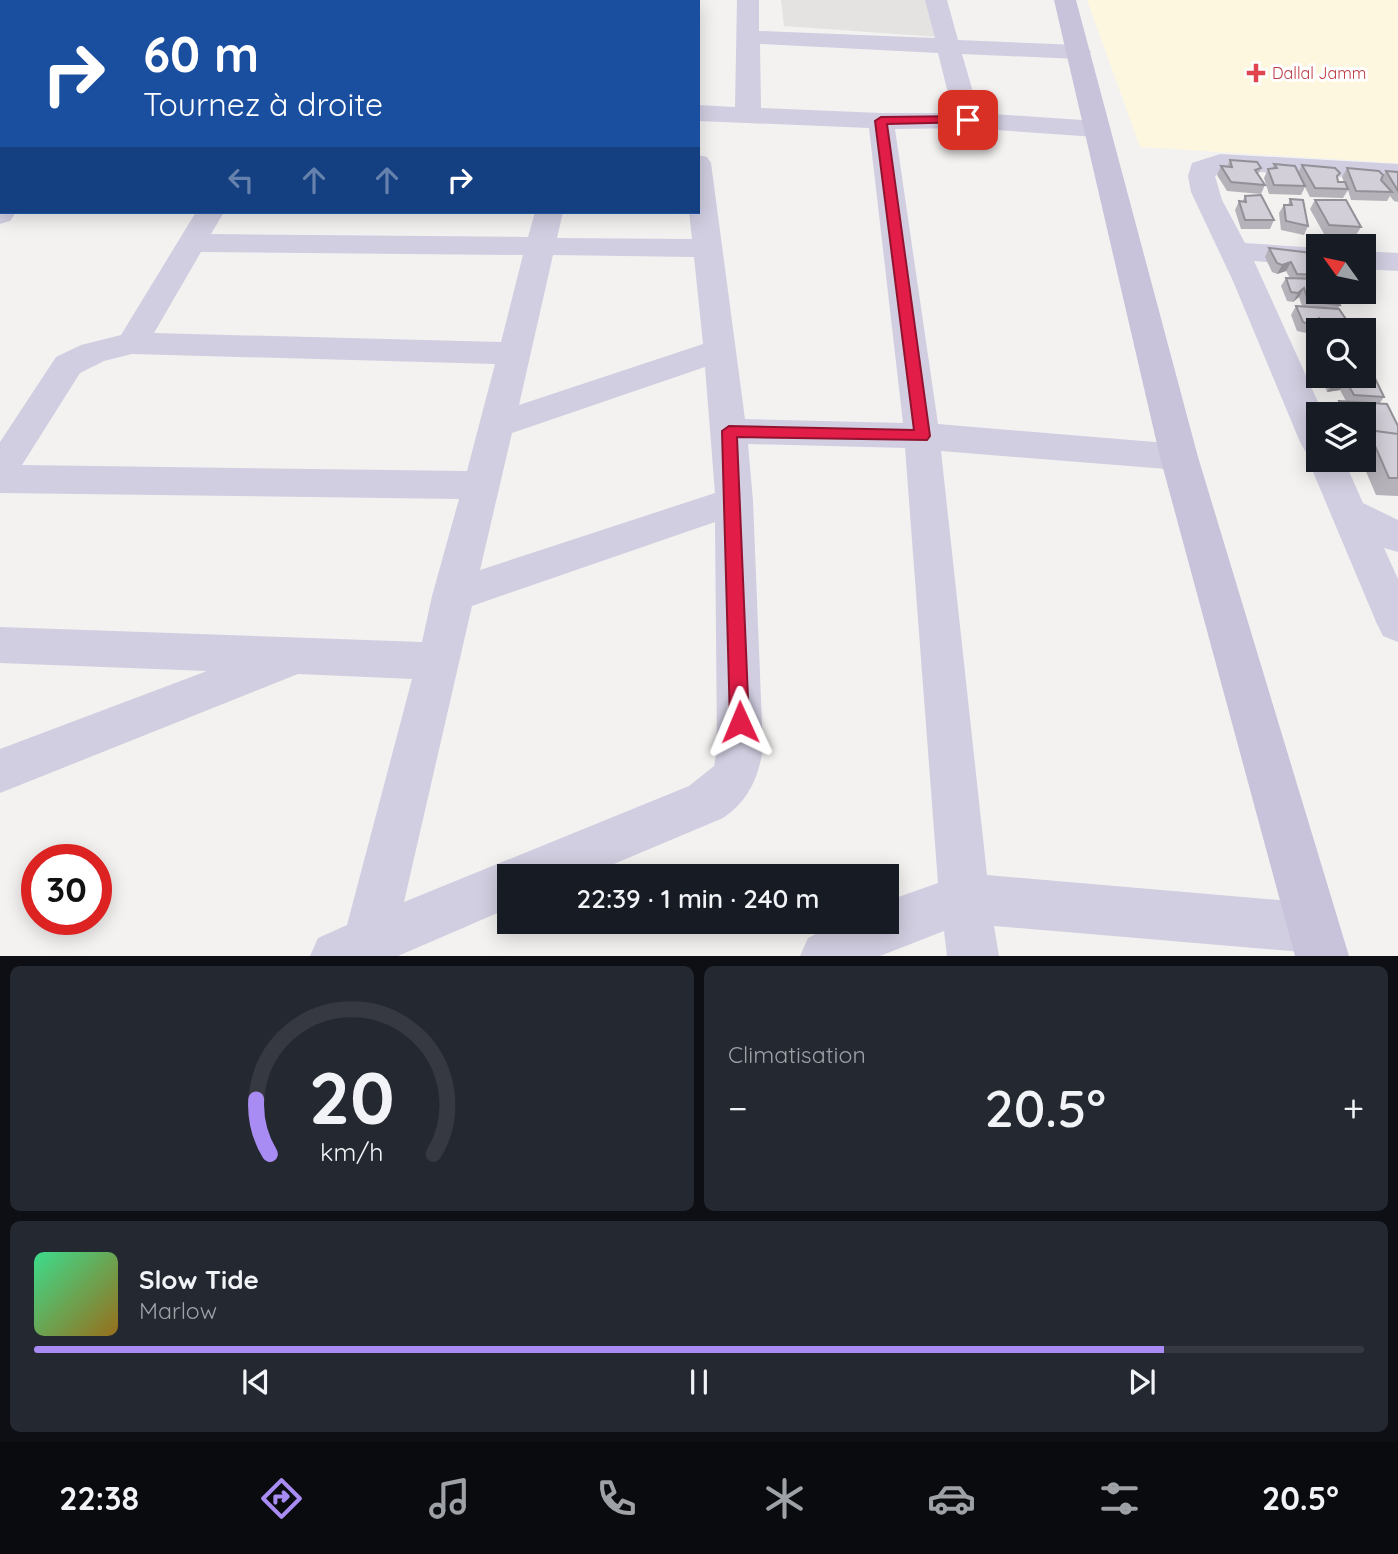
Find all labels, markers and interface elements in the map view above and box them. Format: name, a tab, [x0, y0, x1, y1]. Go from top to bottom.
text: 60 m	[143, 23, 259, 84]
icon: right	[28, 28, 119, 119]
marker: Dallal Jamm	[1246, 63, 1266, 83]
place label: Dallal Jamm	[1272, 63, 1366, 83]
text: Tournez à droite	[143, 84, 383, 124]
pin	[938, 90, 998, 150]
icon: arrive	[949, 101, 987, 139]
icon: left	[222, 161, 260, 199]
icon: ahead	[295, 161, 333, 199]
icon: ahead	[368, 161, 406, 199]
icon: right	[441, 161, 479, 199]
north arrow	[1306, 234, 1376, 304]
map controls	[1306, 234, 1376, 472]
button: search	[1306, 318, 1376, 388]
button: layers	[1306, 402, 1376, 472]
position arrow	[703, 685, 777, 759]
speed limit sign: 30	[21, 844, 112, 935]
text: 22:39 · 1 min · 240 m	[577, 882, 819, 915]
text: Climatisation	[728, 1040, 866, 1069]
text: 20	[309, 1052, 395, 1143]
text: 20.5°	[984, 1075, 1106, 1140]
text: −	[728, 1084, 748, 1132]
text: +	[1343, 1084, 1364, 1132]
text: km/h	[320, 1136, 384, 1167]
text: Slow Tide	[139, 1263, 259, 1296]
text: Marlow	[139, 1296, 217, 1325]
icon: previous	[237, 1363, 275, 1401]
icon: pause	[680, 1363, 718, 1401]
icon: next	[1123, 1363, 1161, 1401]
icon: directions	[257, 1474, 306, 1523]
icon: music	[425, 1474, 474, 1523]
icon: phone	[592, 1474, 641, 1523]
icon: climate	[760, 1474, 809, 1523]
icon: car	[927, 1474, 976, 1523]
icon: filters	[1095, 1474, 1144, 1523]
text: 22:38	[59, 1478, 139, 1518]
text: 20.5°	[1262, 1478, 1339, 1518]

